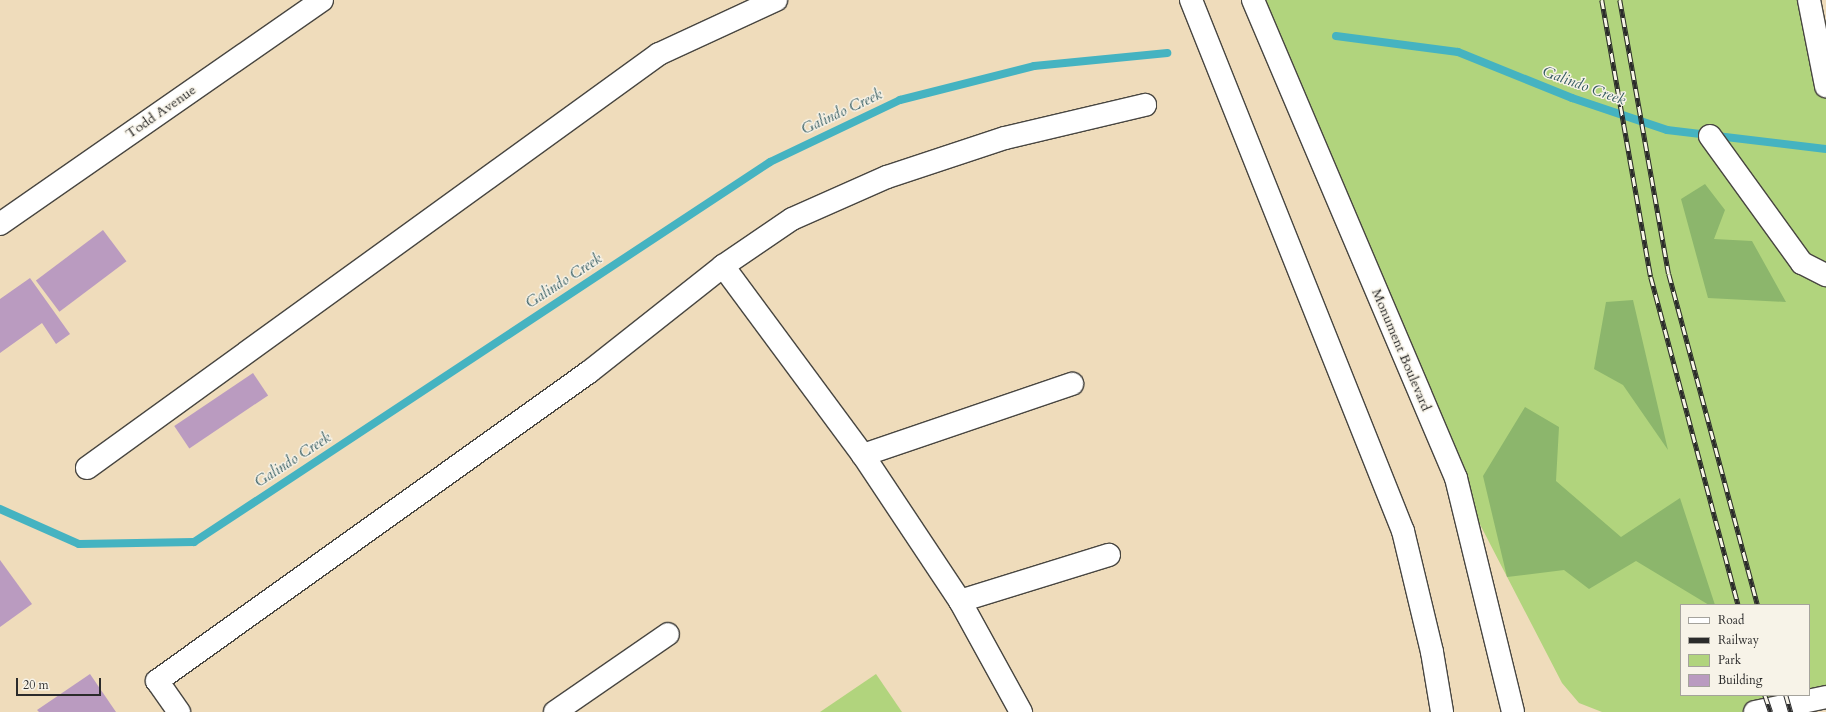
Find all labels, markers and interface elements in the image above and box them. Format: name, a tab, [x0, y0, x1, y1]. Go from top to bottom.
water label: Galindo Creek	[1540, 63, 1628, 109]
street label: Todd Avenue	[123, 82, 199, 142]
water label: Galindo Creek	[799, 85, 885, 139]
water label: Galindo Creek	[522, 250, 606, 312]
street label: Monument Boulevard	[1368, 286, 1434, 414]
water label: Galindo Creek	[251, 429, 335, 491]
legend	[1680, 604, 1810, 696]
text: Road	[1718, 612, 1744, 628]
text: Railway	[1718, 632, 1759, 648]
text: Park	[1718, 652, 1741, 668]
scale bar	[18, 670, 103, 696]
text: Building	[1718, 672, 1762, 688]
text: 20 m	[23, 677, 49, 693]

